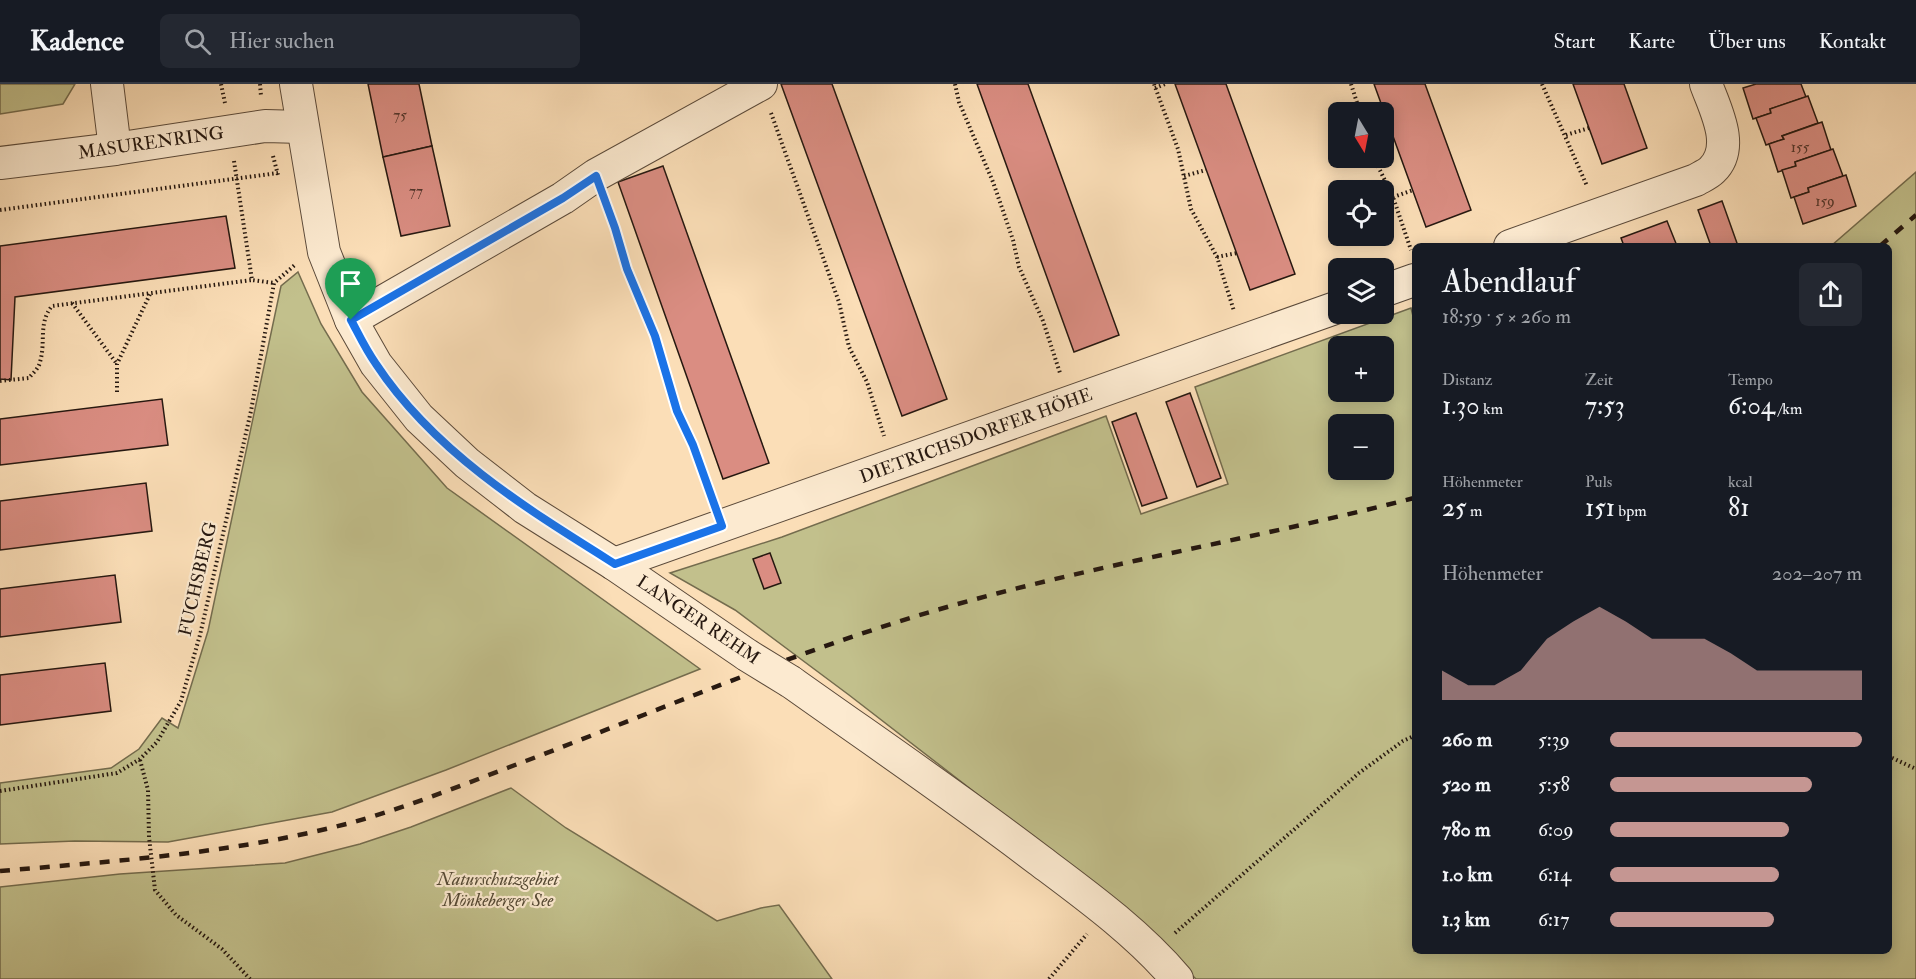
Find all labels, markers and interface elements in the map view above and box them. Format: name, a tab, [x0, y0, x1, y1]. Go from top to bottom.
search box	[160, 14, 580, 68]
text: Kadence	[30, 24, 124, 59]
icon: search	[181, 25, 214, 58]
text: Hier suchen	[229, 27, 335, 55]
text: Start	[1553, 28, 1595, 55]
text: Karte	[1628, 28, 1675, 55]
text: Über uns	[1708, 28, 1786, 55]
text: Kontakt	[1819, 28, 1886, 55]
north arrow	[1328, 102, 1394, 168]
map controls	[1328, 102, 1394, 480]
house number: 75	[393, 106, 407, 125]
street label: MASURENRING	[77, 121, 225, 165]
house number: 155	[1791, 138, 1810, 157]
button: locate	[1328, 180, 1394, 246]
house number: 77	[409, 182, 423, 201]
house number: 159	[1815, 192, 1835, 211]
pin	[325, 258, 376, 320]
button: layers	[1328, 258, 1394, 324]
text: Abendlauf	[1442, 261, 1576, 302]
button: share	[1799, 263, 1862, 326]
icon: arrive	[334, 267, 367, 300]
text: 18:59 · 5 × 260 m	[1442, 304, 1571, 329]
button: +	[1328, 336, 1394, 402]
text: Distanz	[1442, 370, 1493, 390]
text: Zeit	[1585, 370, 1613, 390]
text: Tempo	[1728, 370, 1773, 390]
street label: DIETRICHSDORFER HÖHE	[857, 383, 1095, 489]
text: 1.30	[1442, 390, 1480, 422]
text: 7:53	[1585, 390, 1625, 422]
text: 6:04	[1728, 390, 1775, 422]
text: km	[1480, 399, 1503, 419]
text: /km	[1775, 399, 1802, 419]
button: −	[1328, 414, 1394, 480]
text: Höhenmeter	[1442, 472, 1523, 492]
text: Puls	[1585, 472, 1612, 492]
text: kcal	[1728, 472, 1753, 492]
text: 25	[1442, 492, 1467, 524]
text: 151	[1585, 492, 1615, 524]
text: 81	[1728, 492, 1749, 524]
text: m	[1467, 501, 1482, 521]
text: bpm	[1615, 501, 1647, 521]
street label: FUCHSBERG	[174, 520, 222, 638]
text: Höhenmeter	[1442, 561, 1543, 586]
text: 202–207 m	[1772, 561, 1862, 586]
street label: LANGER REHM	[632, 570, 764, 670]
text: 260 m	[1442, 727, 1492, 752]
text: 5:39	[1538, 727, 1570, 752]
text: 520 m	[1442, 772, 1491, 797]
text: 5:58	[1538, 772, 1570, 797]
text: 780 m	[1442, 817, 1491, 842]
text: 6:09	[1538, 817, 1574, 842]
text: 1.0 km	[1442, 862, 1493, 887]
text: 6:14	[1538, 862, 1571, 887]
park label: Naturschutzgebiet Mönkeberger See	[436, 868, 560, 912]
text: 1.3 km	[1442, 907, 1490, 932]
text: 6:17	[1538, 907, 1569, 932]

